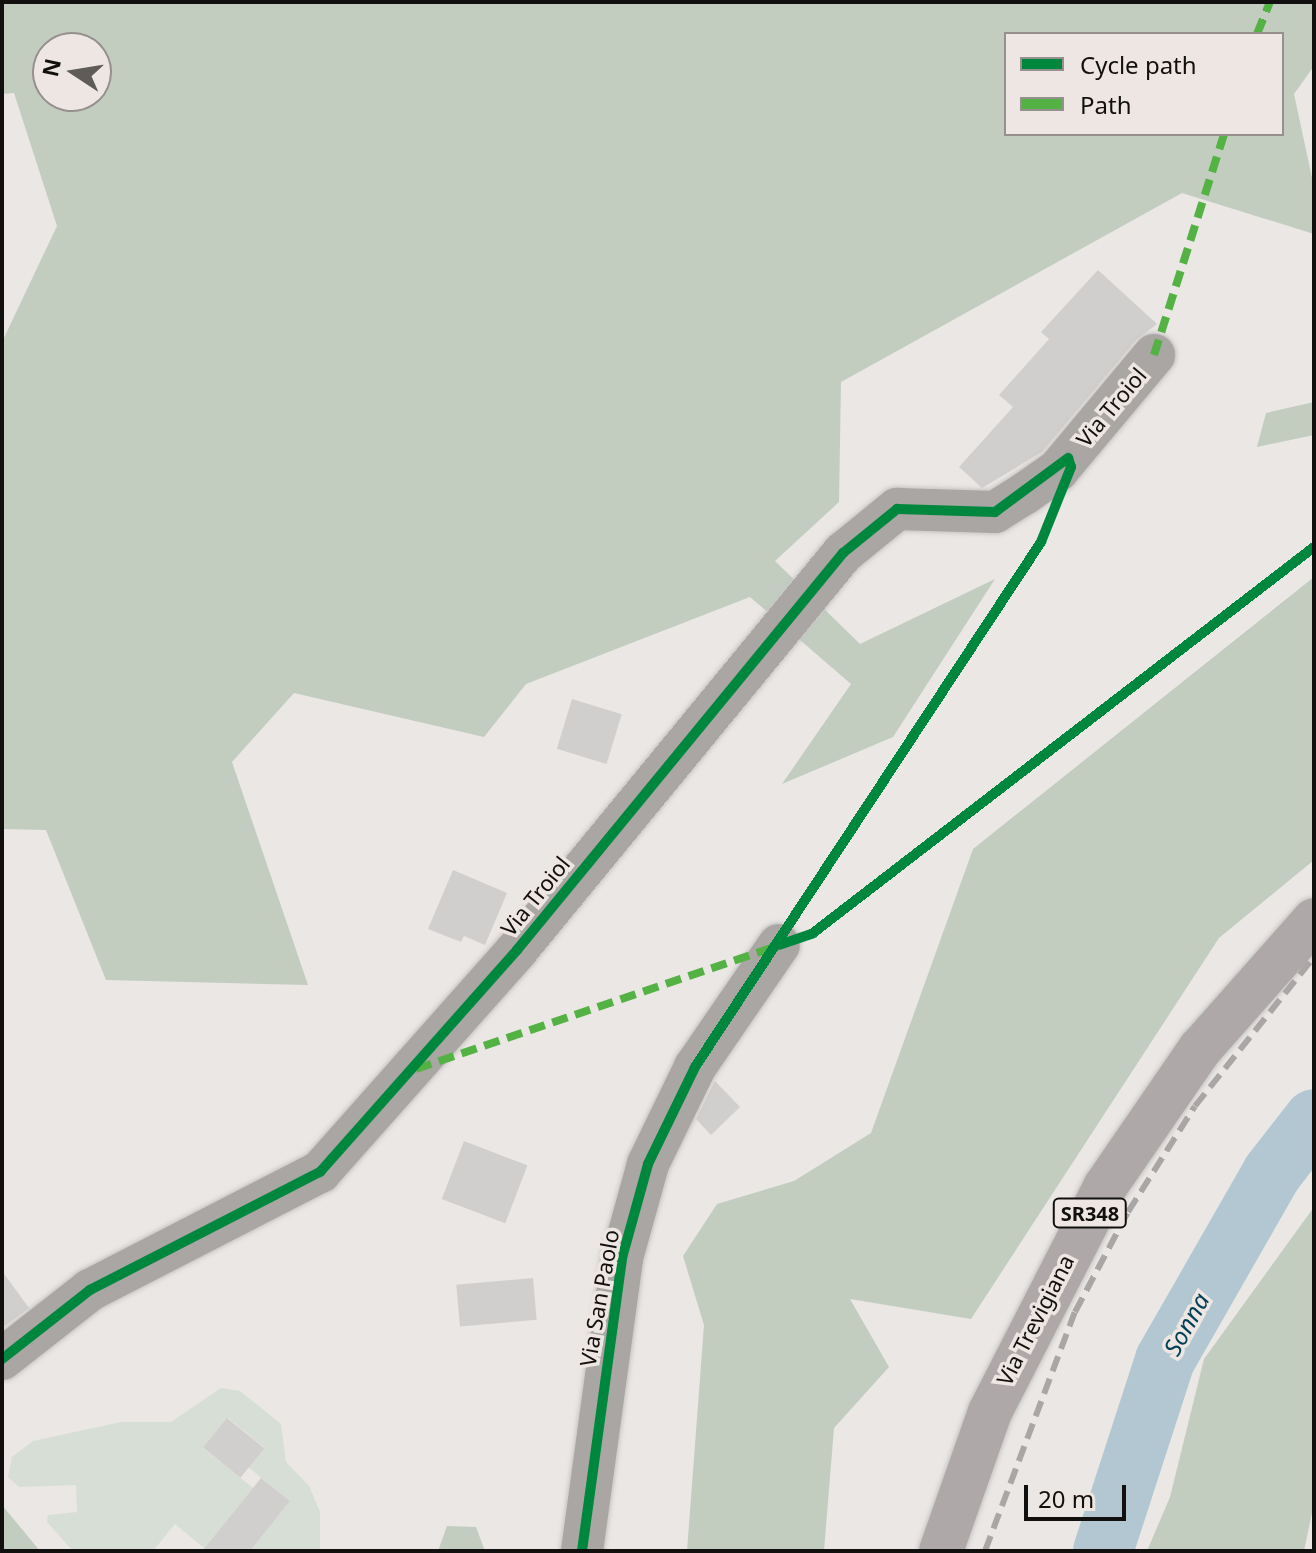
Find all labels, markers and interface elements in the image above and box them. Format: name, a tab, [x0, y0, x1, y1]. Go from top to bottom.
north arrow	[32, 32, 112, 112]
legend	[1004, 32, 1284, 136]
text: Cycle path	[1080, 48, 1197, 81]
text: N	[34, 56, 67, 79]
text: Path	[1080, 88, 1131, 121]
street label: Via Troiol	[1070, 362, 1152, 452]
street label: Via Troiol	[495, 851, 575, 941]
road number: SR348	[1052, 1197, 1128, 1229]
street label: Via San Paolo	[574, 1227, 624, 1369]
street label: Via Trevigiana	[991, 1250, 1079, 1390]
water label: Sonna	[1157, 1288, 1215, 1360]
scale bar	[1028, 1469, 1130, 1519]
text: 20 m	[1038, 1482, 1094, 1515]

